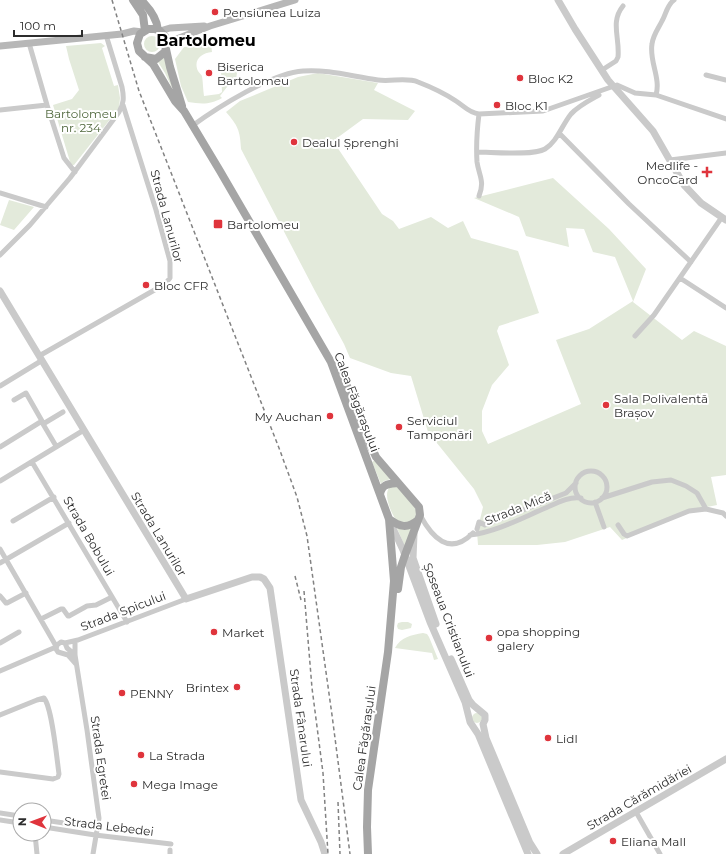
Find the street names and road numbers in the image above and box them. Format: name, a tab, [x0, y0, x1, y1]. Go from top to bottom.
street label: Strada Lanurilor	[147, 168, 187, 264]
street label: Calea Făgărașului	[331, 350, 383, 454]
street label: Strada Mică	[482, 488, 554, 528]
street label: Strada Lanurilor	[128, 489, 190, 579]
street label: Strada Bobului	[60, 494, 118, 578]
street label: Șoseaua Cristianului	[420, 561, 478, 679]
street label: Strada Spicului	[78, 588, 168, 634]
street label: Strada Fânarului	[287, 668, 315, 768]
street label: Calea Făgărașului	[349, 685, 379, 791]
street label: Strada Egretei	[88, 715, 114, 801]
street label: Strada Cărămidăriei	[584, 761, 694, 833]
street label: Strada Lebedei	[63, 813, 155, 839]

